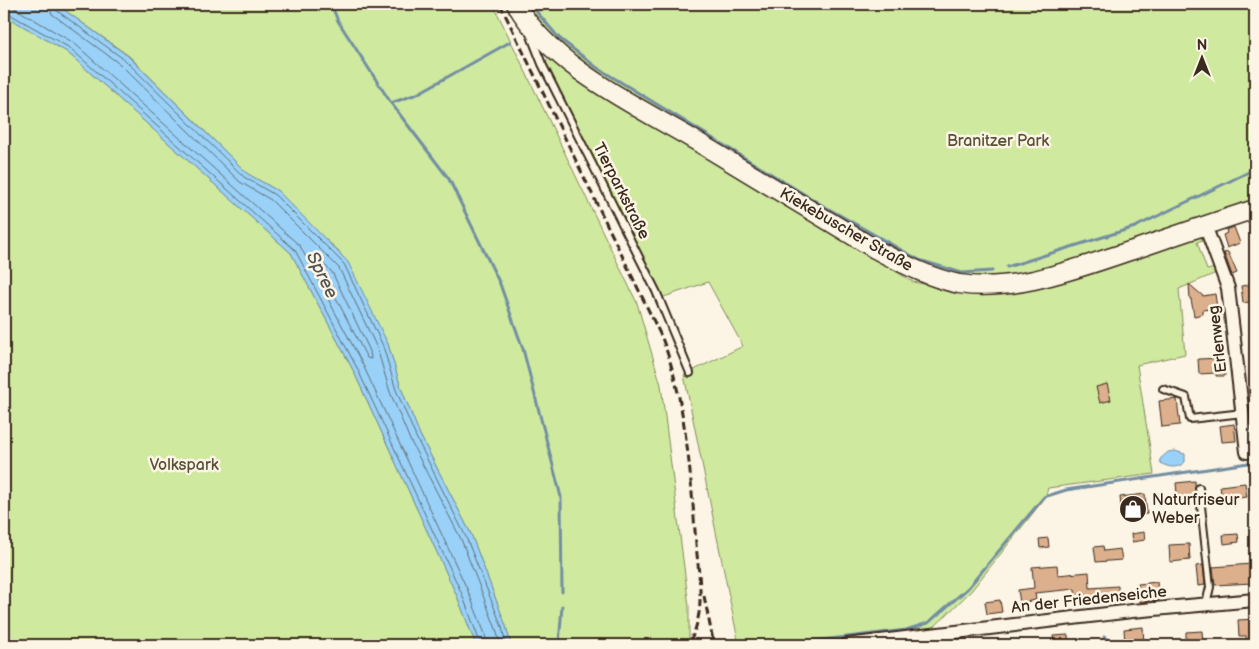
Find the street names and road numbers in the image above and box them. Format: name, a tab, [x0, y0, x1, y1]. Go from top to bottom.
street label: Tierparkstraße	[589, 140, 654, 243]
street label: Kiekebuscher Straße	[776, 184, 916, 276]
street label: Erlenweg	[1204, 304, 1232, 374]
street label: An der Friedenseiche	[1010, 582, 1168, 618]

